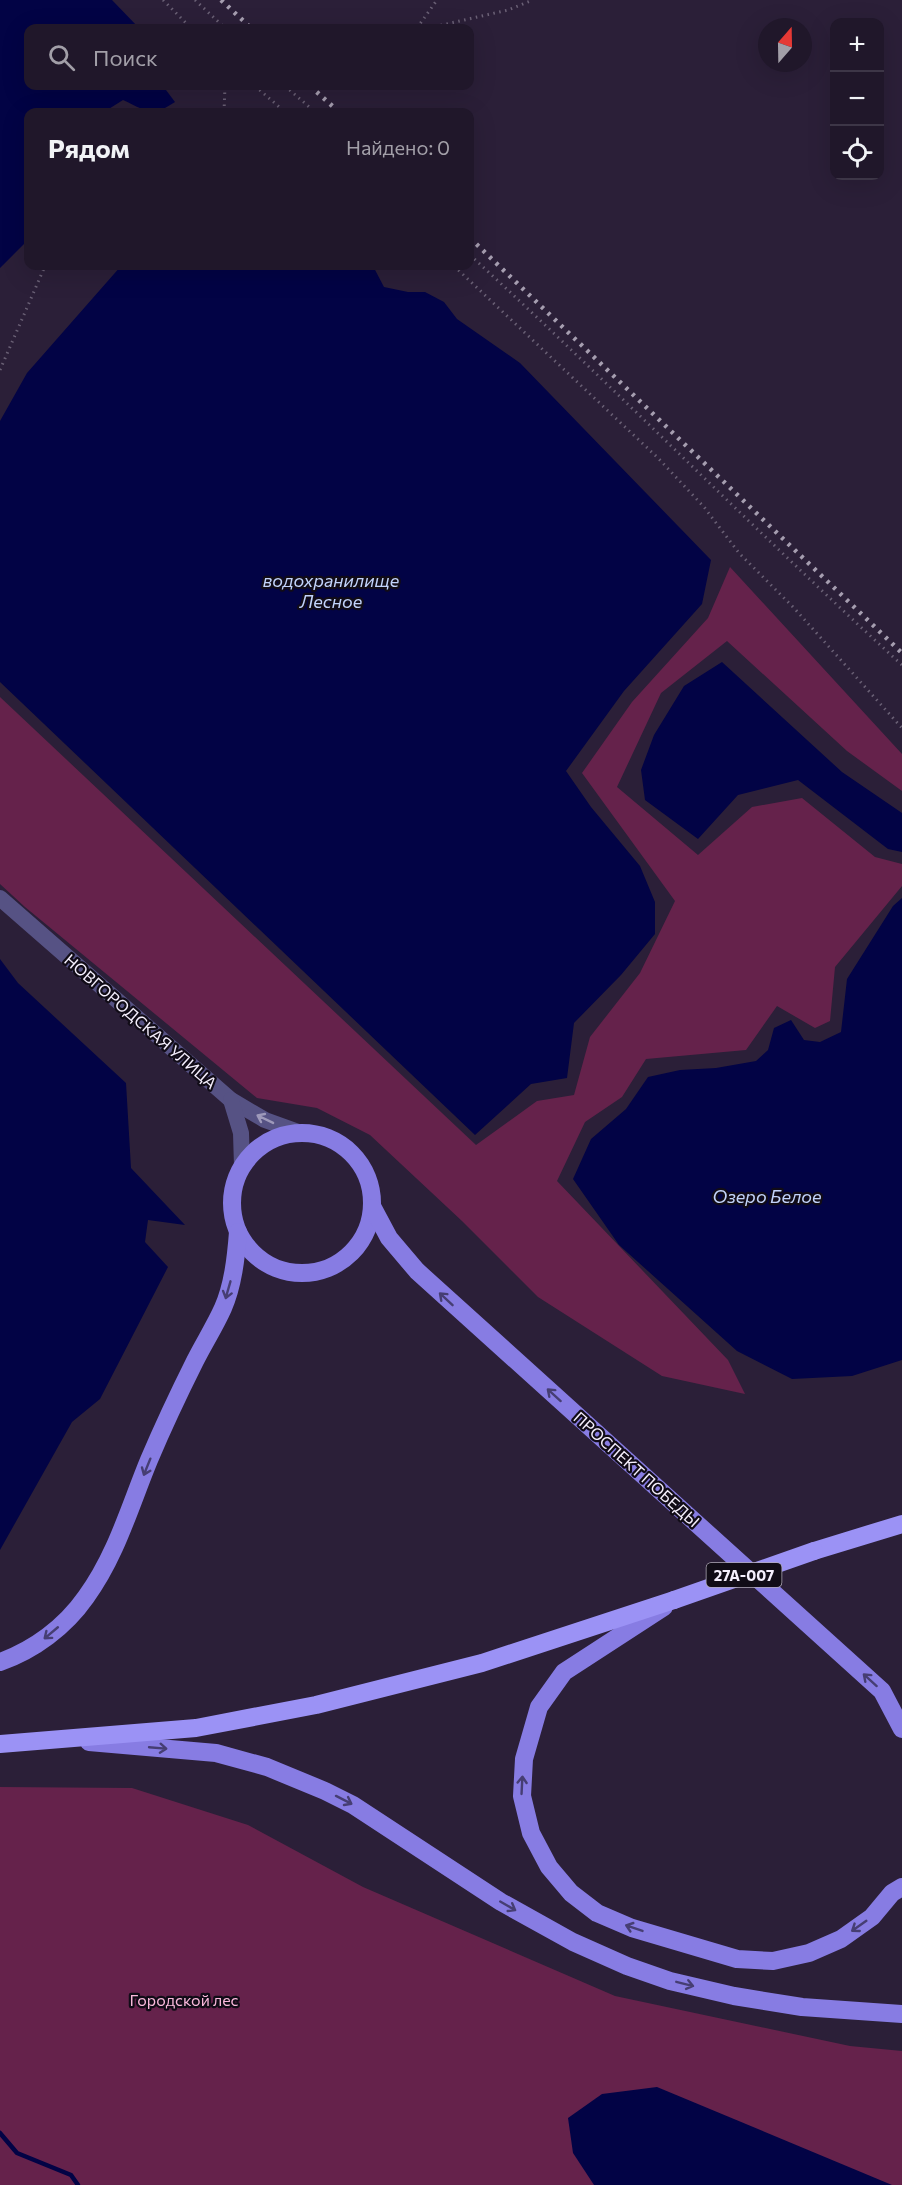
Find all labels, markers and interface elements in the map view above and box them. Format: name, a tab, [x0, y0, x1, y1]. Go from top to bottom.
north arrow	[758, 18, 812, 72]
map controls	[830, 18, 884, 180]
button: +	[830, 18, 884, 72]
search box	[24, 24, 474, 90]
icon: search	[45, 41, 78, 74]
text: Поиск	[93, 44, 158, 71]
button: −	[830, 72, 884, 126]
button: locate	[830, 126, 884, 180]
text: Рядом	[48, 132, 130, 163]
text: Найдено: 0	[346, 135, 450, 159]
water label: водохранилище Лесное	[263, 569, 400, 612]
street label: НОВГОРОДСКАЯ УЛИЦА	[61, 950, 221, 1092]
one-way arrow	[256, 1112, 274, 1124]
water label: Озеро Белое	[712, 1185, 822, 1207]
one-way arrow	[222, 1280, 233, 1299]
one-way arrow	[439, 1292, 454, 1306]
one-way arrow	[547, 1388, 562, 1402]
street label: ПРОСПЕКТ ПОБЕДЫ	[570, 1407, 704, 1531]
one-way arrow	[141, 1457, 152, 1475]
road number: 27А-007	[706, 1563, 782, 1587]
one-way arrow	[43, 1627, 59, 1640]
one-way arrow	[863, 1673, 878, 1687]
one-way arrow	[147, 1743, 167, 1754]
one-way arrow	[517, 1776, 528, 1796]
one-way arrow	[334, 1795, 352, 1806]
one-way arrow	[499, 1900, 516, 1912]
one-way arrow	[851, 1920, 867, 1932]
one-way arrow	[626, 1922, 644, 1933]
one-way arrow	[675, 1979, 694, 1991]
park label: Городской лес	[129, 1990, 239, 2009]

